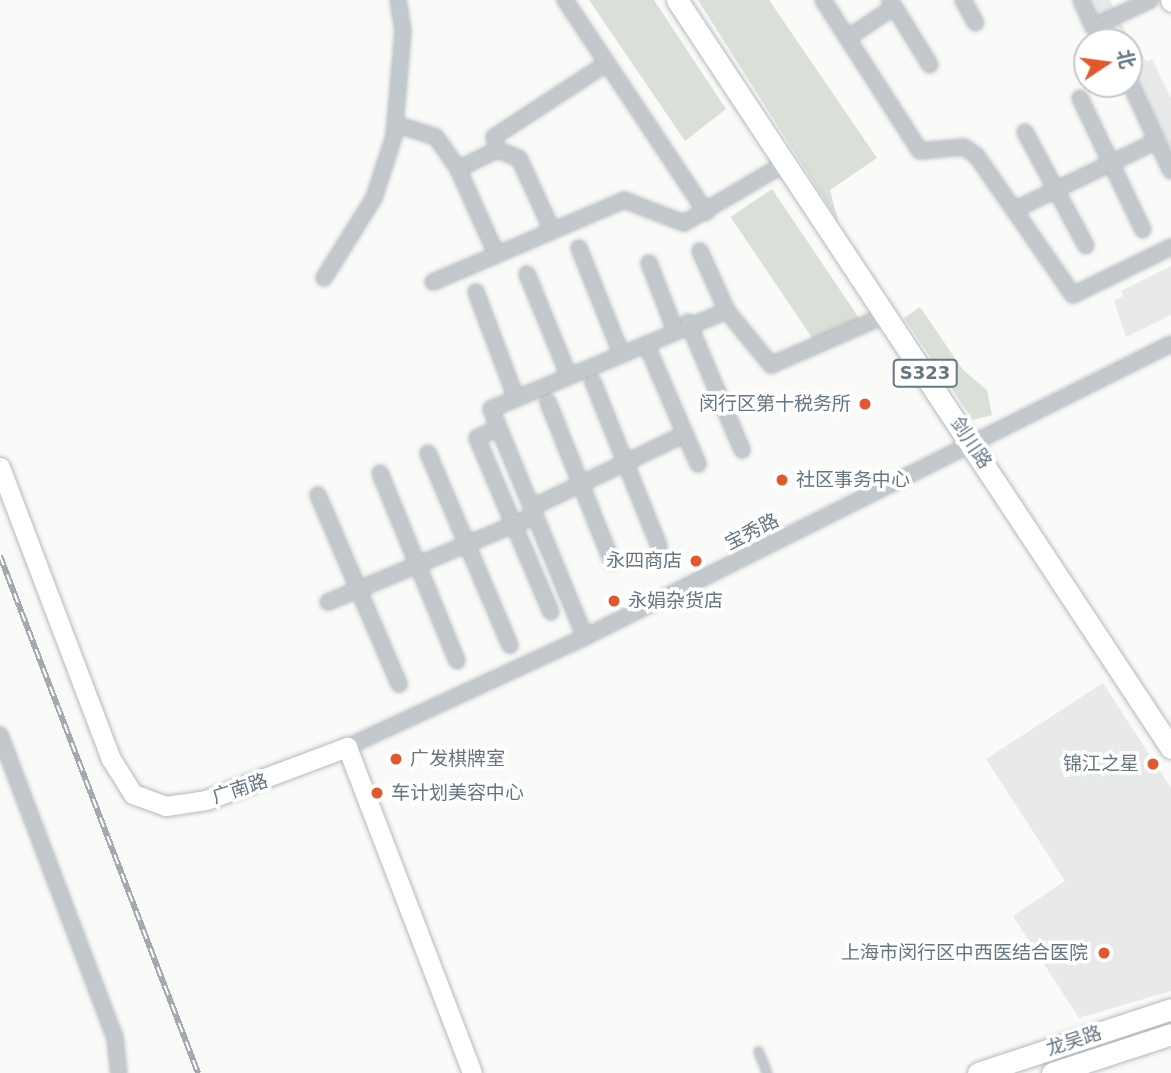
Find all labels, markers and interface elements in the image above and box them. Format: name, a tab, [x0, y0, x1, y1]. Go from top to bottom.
north arrow	[1073, 28, 1143, 98]
text: 北	[1114, 47, 1139, 70]
road number: S323	[892, 358, 958, 388]
place label: 闵行区第十税务所	[699, 393, 851, 415]
marker: 闵行区第十税务所	[857, 396, 873, 412]
street label: 剑川路	[946, 413, 996, 473]
place label: 社区事务中心	[796, 469, 910, 491]
marker: 社区事务中心	[774, 472, 790, 488]
street label: 宝秀路	[721, 509, 783, 555]
place label: 永四商店	[606, 550, 682, 572]
marker: 永四商店	[688, 553, 704, 569]
place label: 永娟杂货店	[628, 590, 723, 612]
marker: 永娟杂货店	[606, 593, 622, 609]
place label: 广发棋牌室	[410, 748, 505, 770]
marker: 广发棋牌室	[388, 751, 404, 767]
place label: 锦江之星	[1063, 753, 1139, 775]
marker: 锦江之星	[1145, 756, 1161, 772]
street label: 广南路	[209, 769, 271, 809]
place label: 车计划美容中心	[391, 782, 524, 804]
marker: 车计划美容中心	[369, 785, 385, 801]
place label: 上海市闵行区中西医结合医院	[841, 942, 1088, 964]
marker: 上海市闵行区中西医结合医院	[1094, 943, 1114, 963]
street label: 龙吴路	[1043, 1021, 1105, 1061]

